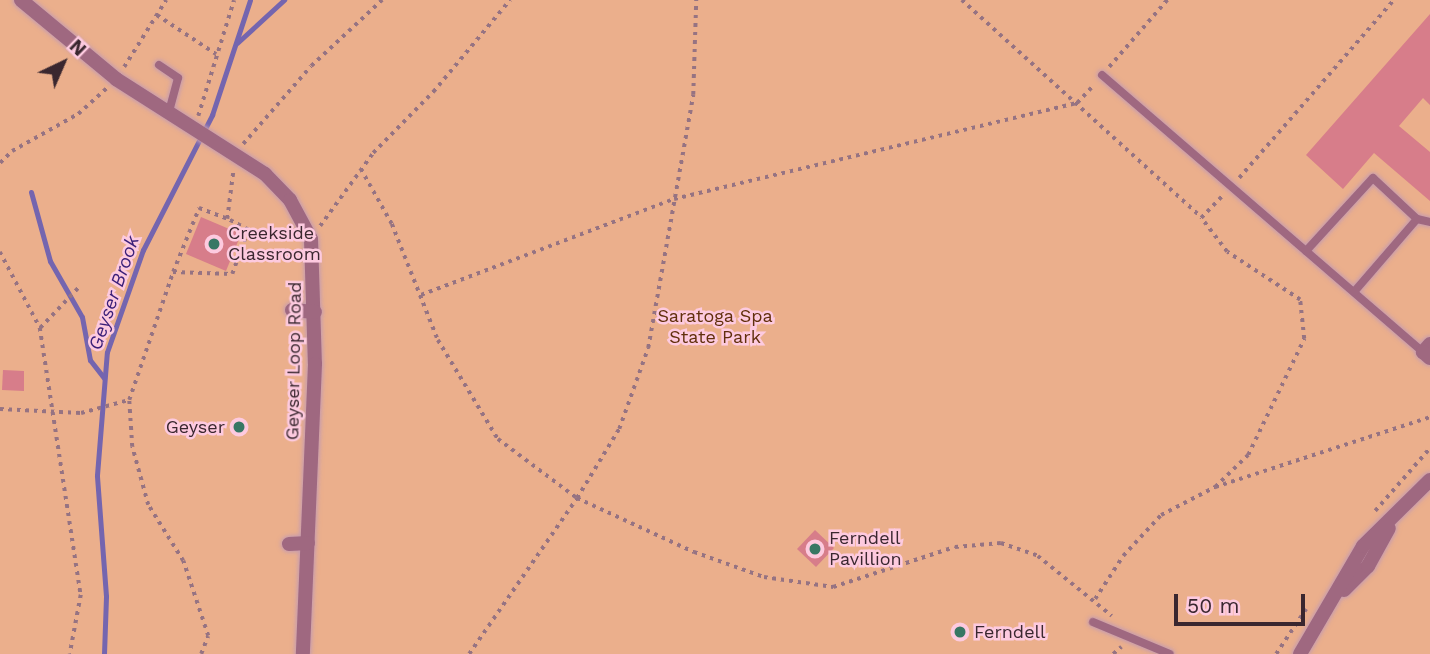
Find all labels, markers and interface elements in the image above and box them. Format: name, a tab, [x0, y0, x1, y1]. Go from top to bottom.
north arrow	[28, 28, 98, 98]
text: N	[65, 34, 91, 61]
place label: Creekside Classroom	[228, 223, 321, 266]
water label: Geyser Brook	[84, 233, 144, 353]
marker: Creekside Classroom	[206, 236, 222, 252]
street label: Geyser Loop Road	[282, 281, 306, 441]
park label: Saratoga Spa State Park	[657, 306, 773, 348]
place label: Geyser	[166, 416, 225, 438]
marker: Geyser	[231, 419, 247, 435]
place label: Ferndell Pavillion	[829, 528, 902, 570]
marker: Ferndell Pavillion	[807, 541, 823, 557]
scale bar	[1178, 580, 1309, 624]
text: 50 m	[1187, 593, 1239, 618]
place label: Ferndell	[974, 621, 1046, 643]
marker: Ferndell	[952, 624, 968, 640]

